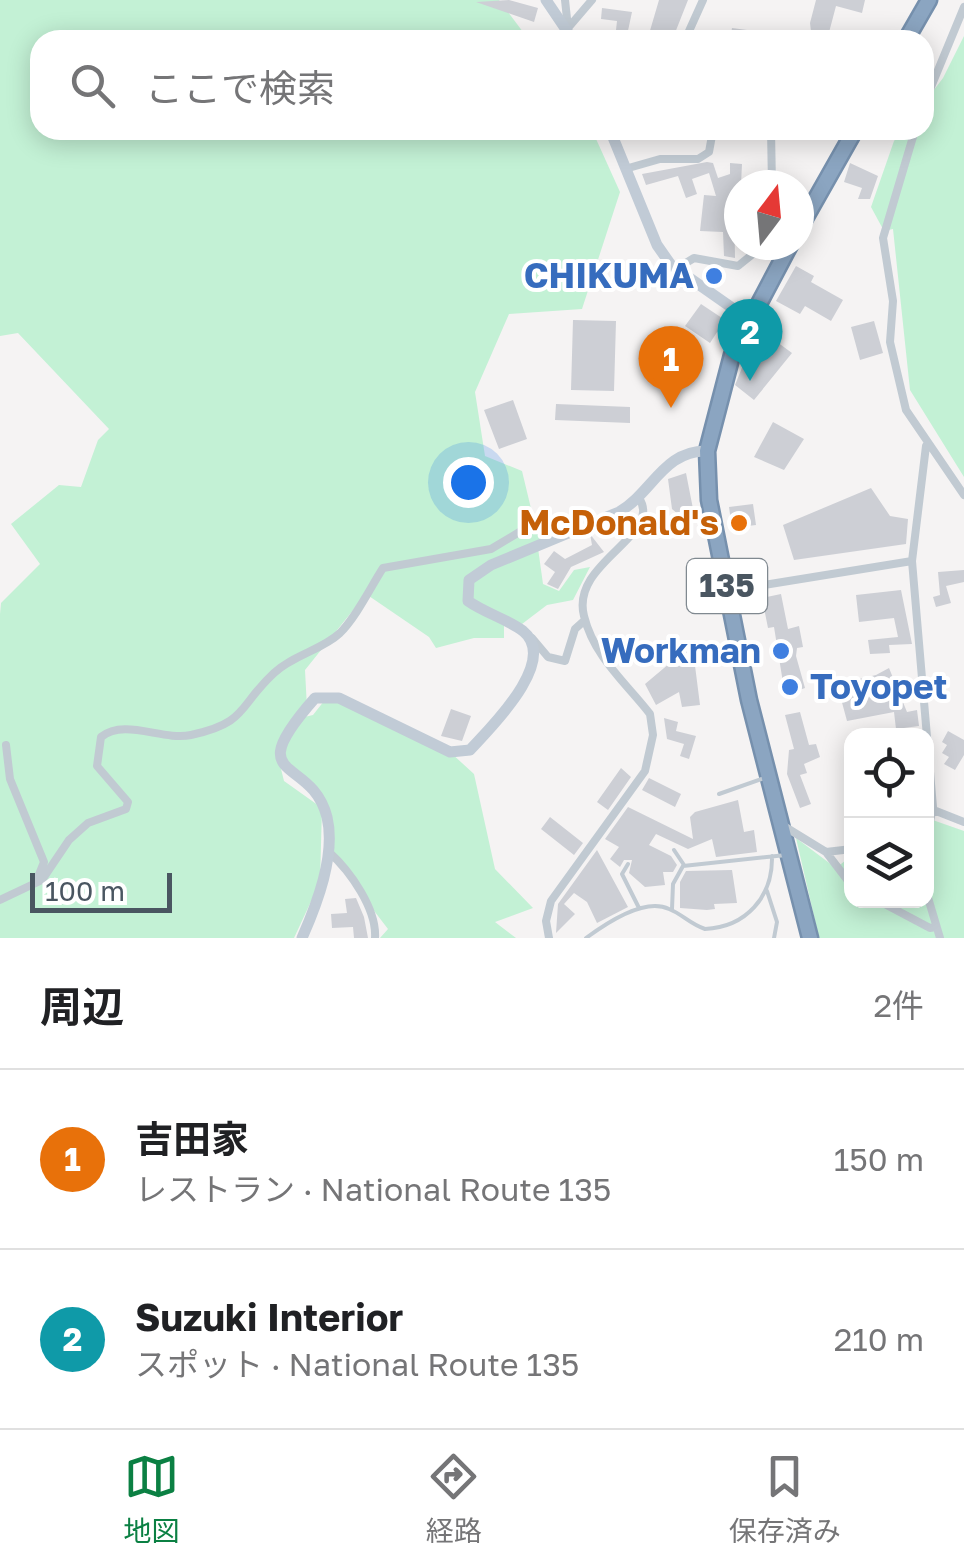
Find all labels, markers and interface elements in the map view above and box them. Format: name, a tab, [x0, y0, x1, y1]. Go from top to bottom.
search box	[30, 30, 934, 140]
icon: search	[65, 58, 120, 113]
text: ここで検索	[145, 65, 335, 110]
north arrow	[724, 170, 814, 260]
place label: CHIKUMA	[524, 254, 694, 296]
marker: CHIKUMA	[703, 265, 725, 287]
pin: 2	[718, 298, 782, 381]
pin: 1	[638, 326, 704, 408]
your location	[443, 457, 494, 508]
place label: McDonald's	[519, 501, 719, 543]
marker: McDonald's	[728, 512, 750, 534]
road number: 135	[687, 559, 767, 613]
place label: Workman	[601, 629, 761, 671]
marker: Workman	[770, 640, 792, 662]
place label: Toyopet	[810, 665, 948, 707]
marker: Toyopet	[779, 676, 801, 698]
map controls	[844, 728, 934, 908]
button: locate	[844, 728, 934, 818]
button: layers	[844, 818, 934, 908]
scale bar	[30, 868, 172, 913]
text: 100 m	[45, 874, 125, 907]
text: 周辺	[40, 981, 124, 1031]
text: 2件	[873, 986, 924, 1024]
text: 吉田家	[135, 1116, 249, 1161]
text: 1	[64, 1140, 81, 1178]
text: 150 m	[834, 1140, 924, 1178]
text: レストラン · National Route 135	[135, 1170, 611, 1208]
text: Suzuki Interior	[135, 1294, 403, 1339]
text: 2	[63, 1320, 82, 1358]
text: 210 m	[834, 1320, 924, 1358]
text: スポット · National Route 135	[135, 1345, 579, 1383]
tab: 地図	[123, 1449, 179, 1549]
tab: 経路	[426, 1449, 482, 1549]
tab: 保存済み	[729, 1449, 841, 1549]

